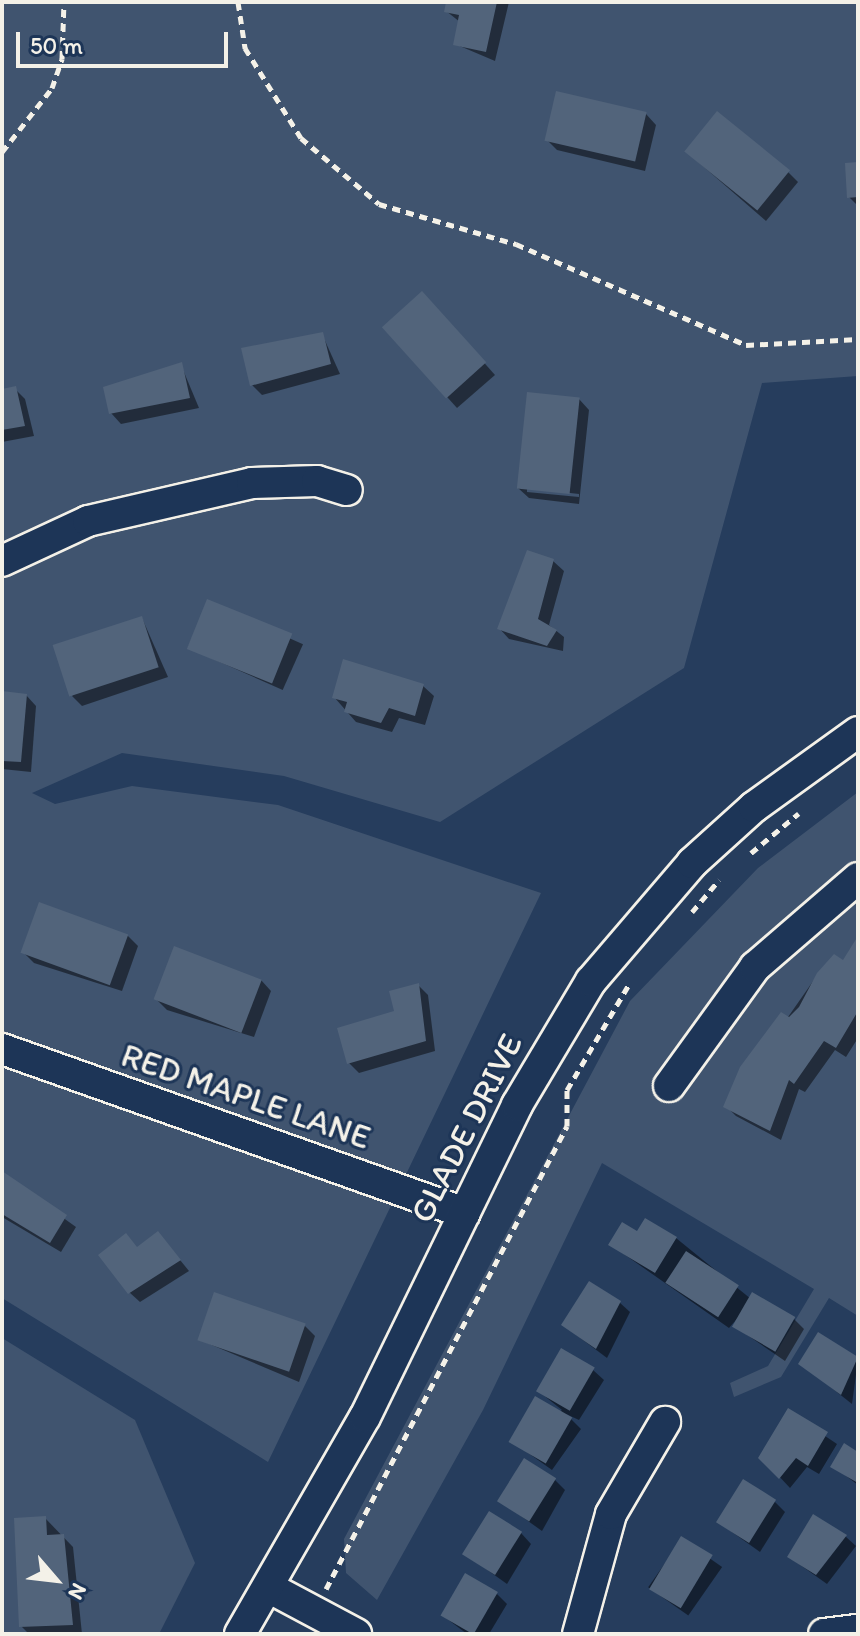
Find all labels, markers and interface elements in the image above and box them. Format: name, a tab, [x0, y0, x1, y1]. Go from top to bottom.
scale bar	[20, 16, 232, 66]
text: 50 m	[30, 31, 83, 60]
street label: GLADE DRIVE	[401, 1027, 531, 1229]
street label: RED MAPLE LANE	[116, 1034, 376, 1158]
north arrow	[16, 1540, 96, 1620]
text: N	[62, 1579, 93, 1604]

